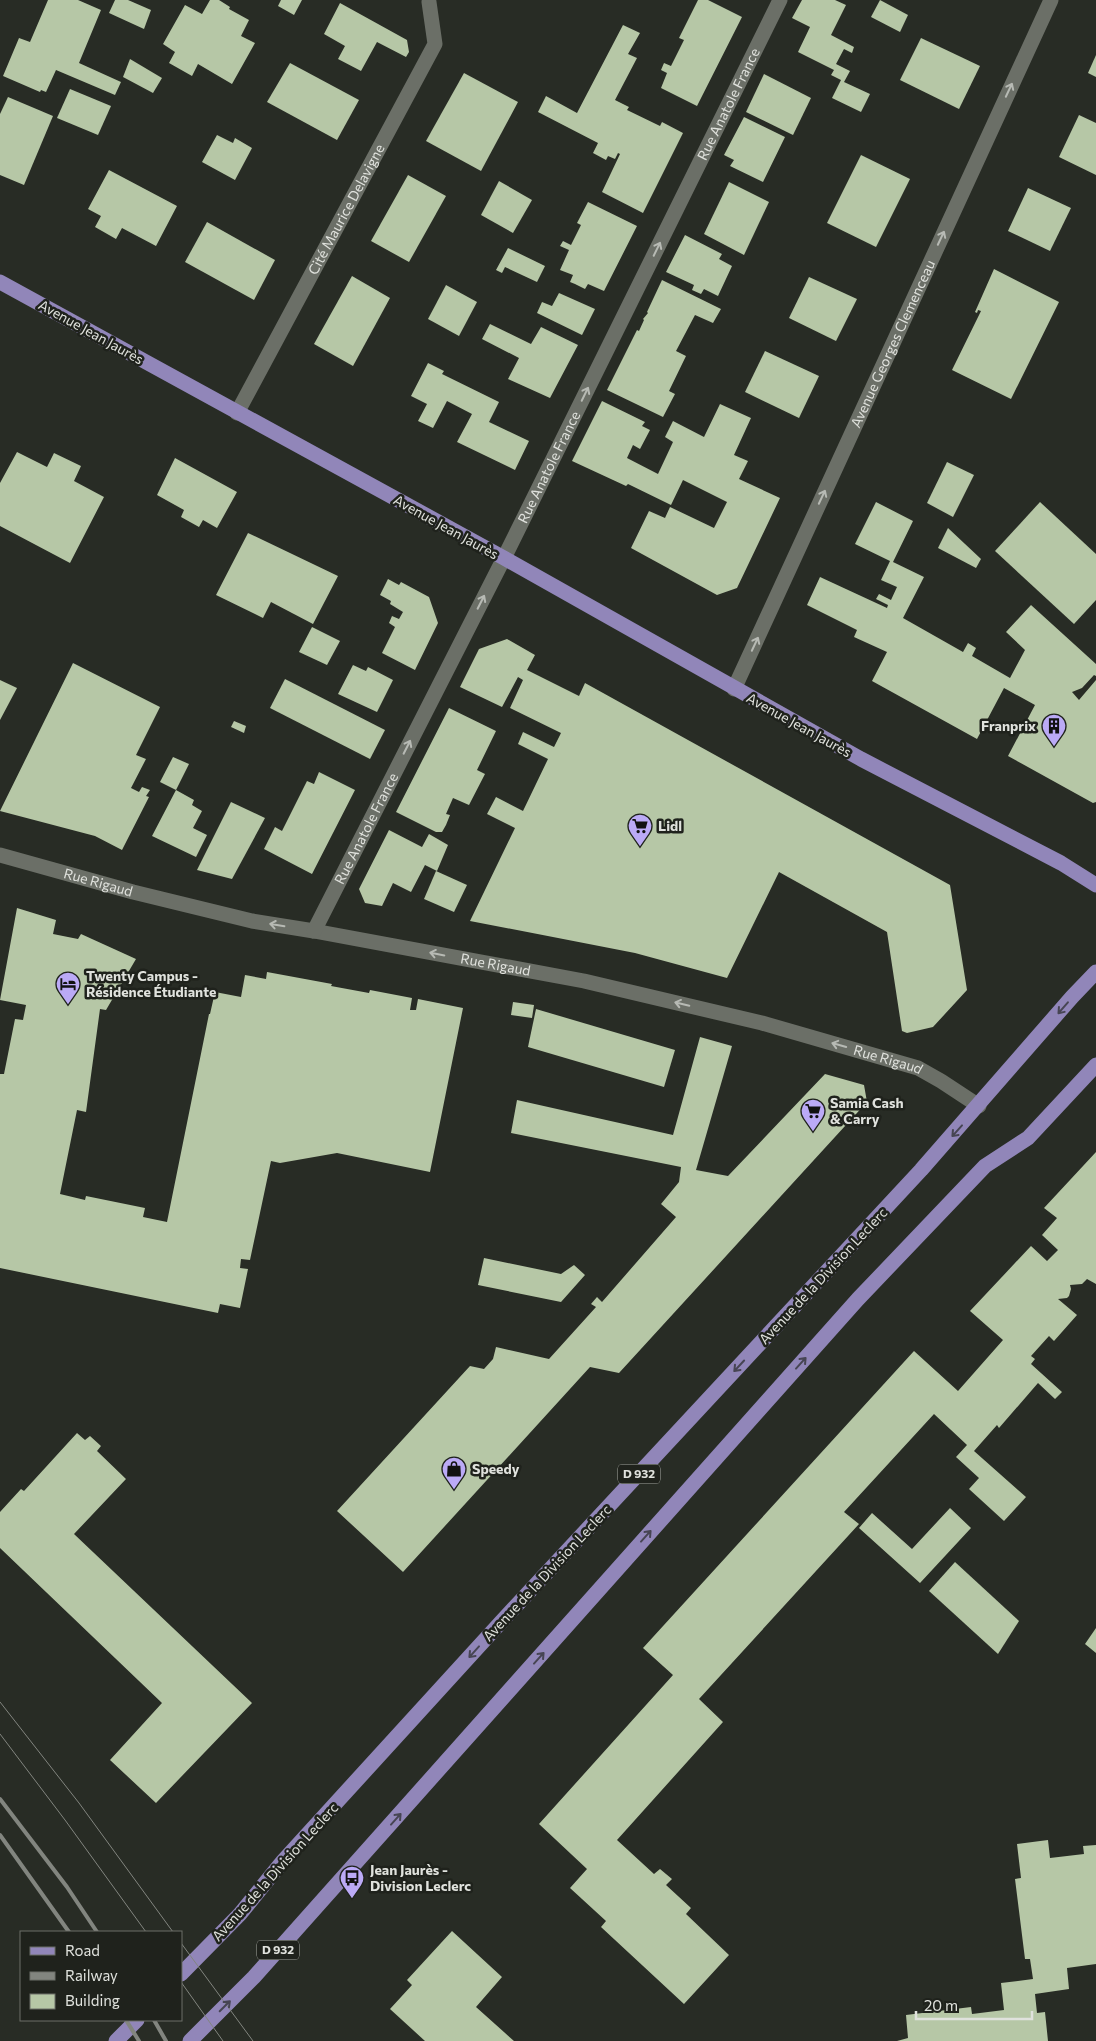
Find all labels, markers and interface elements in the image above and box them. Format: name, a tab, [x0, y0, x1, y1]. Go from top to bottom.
street label: Rue Anatole France	[693, 45, 763, 163]
one-way arrow	[1005, 83, 1015, 98]
street label: Cité Maurice Delavigne	[304, 141, 388, 277]
one-way arrow	[937, 231, 947, 246]
one-way arrow	[652, 241, 662, 256]
street label: Avenue Georges Clemenceau	[846, 257, 938, 430]
street label: Avenue Jean Jaurès	[36, 296, 147, 367]
one-way arrow	[581, 387, 590, 402]
street label: Rue Anatole France	[514, 408, 583, 526]
one-way arrow	[818, 490, 828, 505]
street label: Avenue Jean Jaurès	[391, 491, 502, 562]
one-way arrow	[477, 595, 486, 610]
one-way arrow	[750, 637, 760, 652]
street label: Avenue Jean Jaurès	[744, 689, 855, 760]
building icon: Franprix	[1041, 713, 1067, 747]
place label: Franprix	[981, 717, 1036, 734]
one-way arrow	[403, 740, 412, 755]
street label: Rue Anatole France	[330, 770, 401, 887]
supermarket icon: Lidl	[627, 813, 653, 847]
place label: Lidl	[658, 817, 682, 834]
street label: Rue Rigaud	[62, 864, 135, 900]
one-way arrow	[270, 920, 286, 930]
one-way arrow	[430, 948, 446, 958]
street label: Rue Rigaud	[459, 949, 532, 979]
place label: Twenty Campus - Résidence Étudiante	[86, 967, 216, 1000]
hotel icon: Twenty Campus - Résidence Étudiante	[55, 971, 81, 1005]
one-way arrow	[674, 999, 690, 1008]
one-way arrow	[1057, 1001, 1068, 1014]
one-way arrow	[832, 1040, 848, 1050]
street label: Rue Rigaud	[852, 1041, 926, 1077]
place label: Samia Cash & Carry	[830, 1094, 904, 1127]
supermarket icon: Samia Cash & Carry	[800, 1098, 826, 1132]
one-way arrow	[951, 1124, 962, 1137]
street label: Avenue de la Division Leclerc	[755, 1204, 890, 1347]
one-way arrow	[795, 1356, 807, 1369]
one-way arrow	[734, 1359, 745, 1372]
shop icon: Speedy	[441, 1456, 467, 1490]
place label: Speedy	[472, 1460, 520, 1477]
road number: D 932	[618, 1465, 660, 1484]
street label: Avenue de la Division Leclerc	[479, 1501, 614, 1644]
one-way arrow	[641, 1530, 652, 1543]
one-way arrow	[468, 1645, 480, 1658]
one-way arrow	[533, 1651, 544, 1664]
street label: Avenue de la Division Leclerc	[208, 1799, 341, 1944]
one-way arrow	[390, 1812, 401, 1825]
place label: Jean Jaurès - Division Leclerc	[370, 1861, 471, 1894]
bus stop icon: Jean Jaurès - Division Leclerc	[339, 1865, 365, 1899]
legend	[20, 1931, 182, 2021]
road number: D 932	[257, 1940, 299, 1960]
text: Road	[65, 1941, 100, 1959]
text: Railway	[65, 1966, 118, 1984]
scale bar	[916, 1988, 1032, 2020]
text: Building	[65, 1991, 120, 2009]
text: 20 m	[924, 1996, 958, 2014]
one-way arrow	[218, 2001, 230, 2013]

